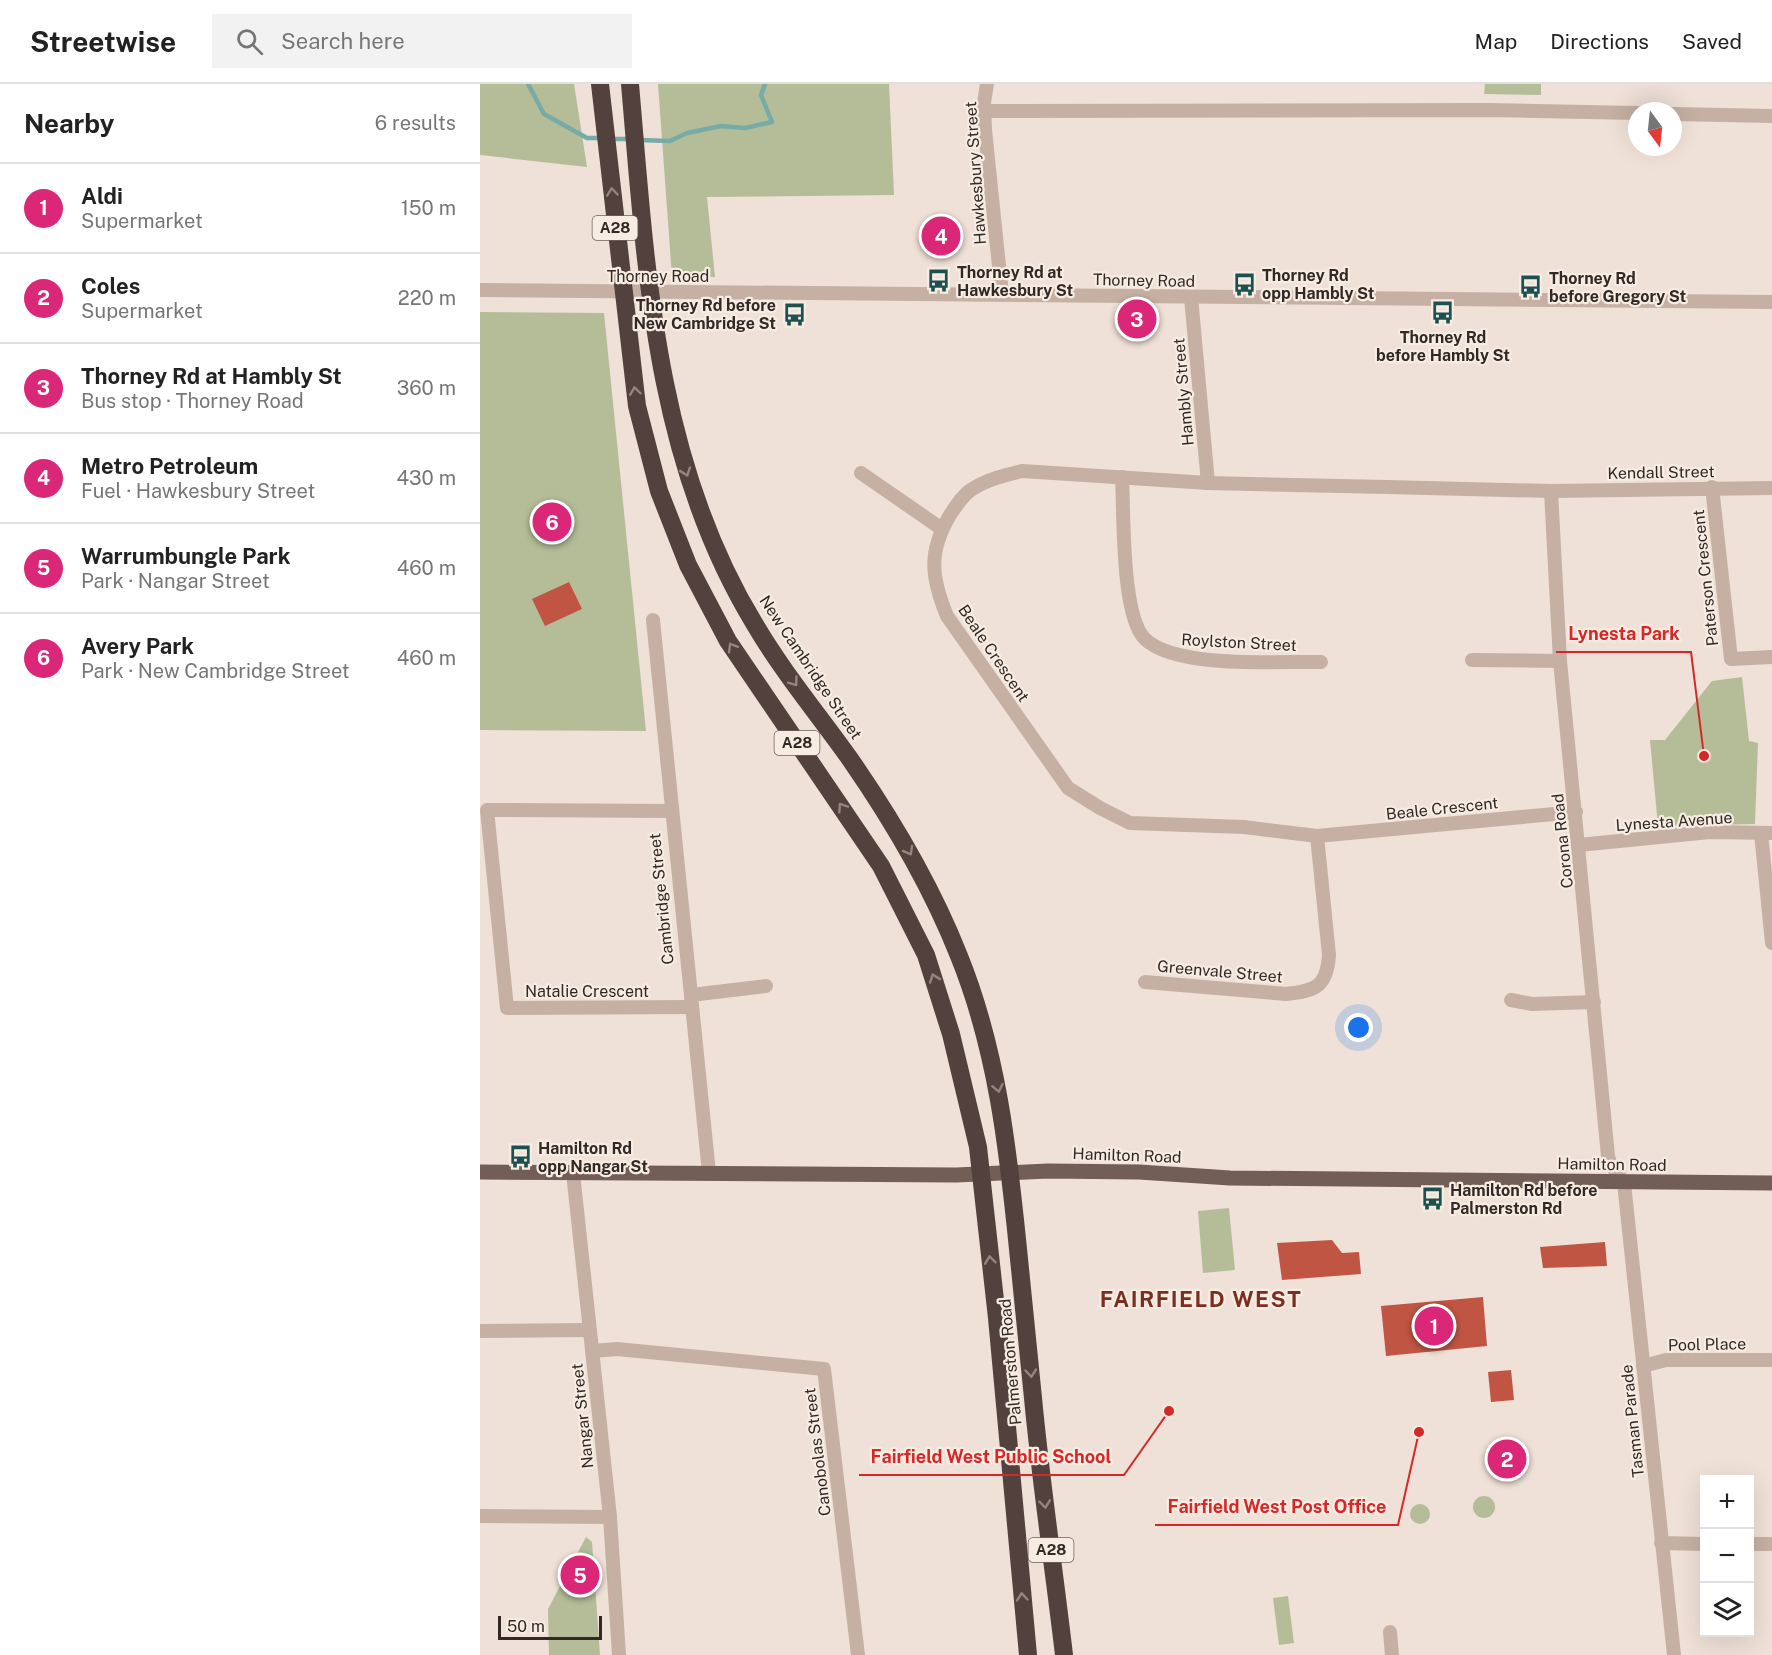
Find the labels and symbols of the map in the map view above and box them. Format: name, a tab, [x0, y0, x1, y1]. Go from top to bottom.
street label: Hawkesbury Street	[961, 101, 990, 245]
north arrow	[1628, 102, 1682, 156]
one-way arrow	[606, 188, 619, 197]
pin: 4	[922, 214, 960, 258]
road number: A28	[592, 216, 638, 240]
place label: Thorney Rd at Hawkesbury St	[957, 263, 1074, 300]
place label: Thorney Rd opp Hambly St	[1262, 266, 1375, 303]
street label: Thorney Road	[607, 267, 709, 286]
bus stop icon: Thorney Rd at Hawkesbury St	[926, 268, 952, 294]
place label: Thorney Rd before Gregory St	[1549, 269, 1687, 306]
street label: Thorney Road	[1093, 270, 1195, 291]
bus stop icon: Thorney Rd opp Hambly St	[1231, 271, 1257, 297]
bus stop icon: Thorney Rd before Gregory St	[1518, 274, 1544, 300]
place label: Thorney Rd before New Cambridge St	[634, 296, 776, 333]
pin: 3	[1118, 296, 1156, 342]
bus stop icon: Thorney Rd before Hambly St	[1430, 299, 1456, 325]
bus stop icon: Thorney Rd before New Cambridge St	[781, 301, 807, 327]
place label: Thorney Rd before Hambly St	[1376, 328, 1510, 365]
street label: Hambly Street	[1169, 337, 1198, 447]
one-way arrow	[629, 387, 641, 396]
street label: Kendall Street	[1607, 462, 1715, 483]
one-way arrow	[679, 466, 692, 477]
pin: 6	[532, 500, 572, 544]
street label: Paterson Crescent	[1689, 509, 1722, 647]
street label: New Cambridge Street	[755, 592, 866, 743]
street label: Beale Crescent	[954, 601, 1033, 705]
callout: Lynesta Park	[1556, 616, 1691, 652]
text: Lynesta Park	[1568, 623, 1680, 644]
street label: Roylston Street	[1181, 630, 1297, 655]
one-way arrow	[727, 643, 739, 653]
one-way arrow	[787, 676, 798, 687]
road number: A28	[774, 731, 820, 755]
street label: Beale Crescent	[1385, 793, 1499, 824]
street label: Corona Road	[1548, 793, 1577, 889]
one-way arrow	[838, 803, 850, 813]
street label: Lynesta Avenue	[1615, 808, 1733, 835]
street label: Cambridge Street	[645, 832, 678, 966]
one-way arrow	[902, 845, 913, 855]
street label: Greenvale Street	[1157, 957, 1283, 986]
one-way arrow	[929, 974, 942, 984]
street label: Natalie Crescent	[525, 982, 649, 1001]
your location	[1344, 1013, 1373, 1042]
one-way arrow	[990, 1083, 1003, 1093]
place label: Hamilton Rd opp Nangar St	[538, 1139, 648, 1176]
bus stop icon: Hamilton Rd opp Nangar St	[507, 1144, 533, 1170]
street label: Hamilton Road	[1072, 1144, 1182, 1167]
street label: Hamilton Road	[1557, 1154, 1667, 1175]
place label: Hamilton Rd before Palmerston Rd	[1450, 1181, 1598, 1218]
bus stop icon: Hamilton Rd before Palmerston Rd	[1419, 1186, 1445, 1212]
one-way arrow	[984, 1255, 997, 1264]
district label: FAIRFIELD WEST	[1100, 1286, 1302, 1312]
street label: Palmerston Road	[996, 1298, 1025, 1426]
pin: 1	[1414, 1304, 1454, 1348]
street label: Pool Place	[1668, 1334, 1746, 1355]
street label: Nangar Street	[568, 1362, 597, 1469]
street label: Tasman Parade	[1617, 1364, 1648, 1478]
one-way arrow	[1024, 1369, 1037, 1378]
street label: Canobolas Street	[800, 1387, 835, 1517]
pin: 2	[1488, 1436, 1526, 1482]
callout: Fairfield West Public School	[859, 1439, 1124, 1475]
text: Fairfield West Public School	[871, 1446, 1111, 1467]
callout: Fairfield West Post Office	[1155, 1489, 1398, 1525]
text: Fairfield West Post Office	[1168, 1496, 1386, 1517]
one-way arrow	[1038, 1499, 1050, 1508]
road number: A28	[1028, 1538, 1074, 1562]
pin: 5	[560, 1552, 600, 1598]
one-way arrow	[1016, 1592, 1029, 1601]
scale bar	[498, 1613, 602, 1640]

